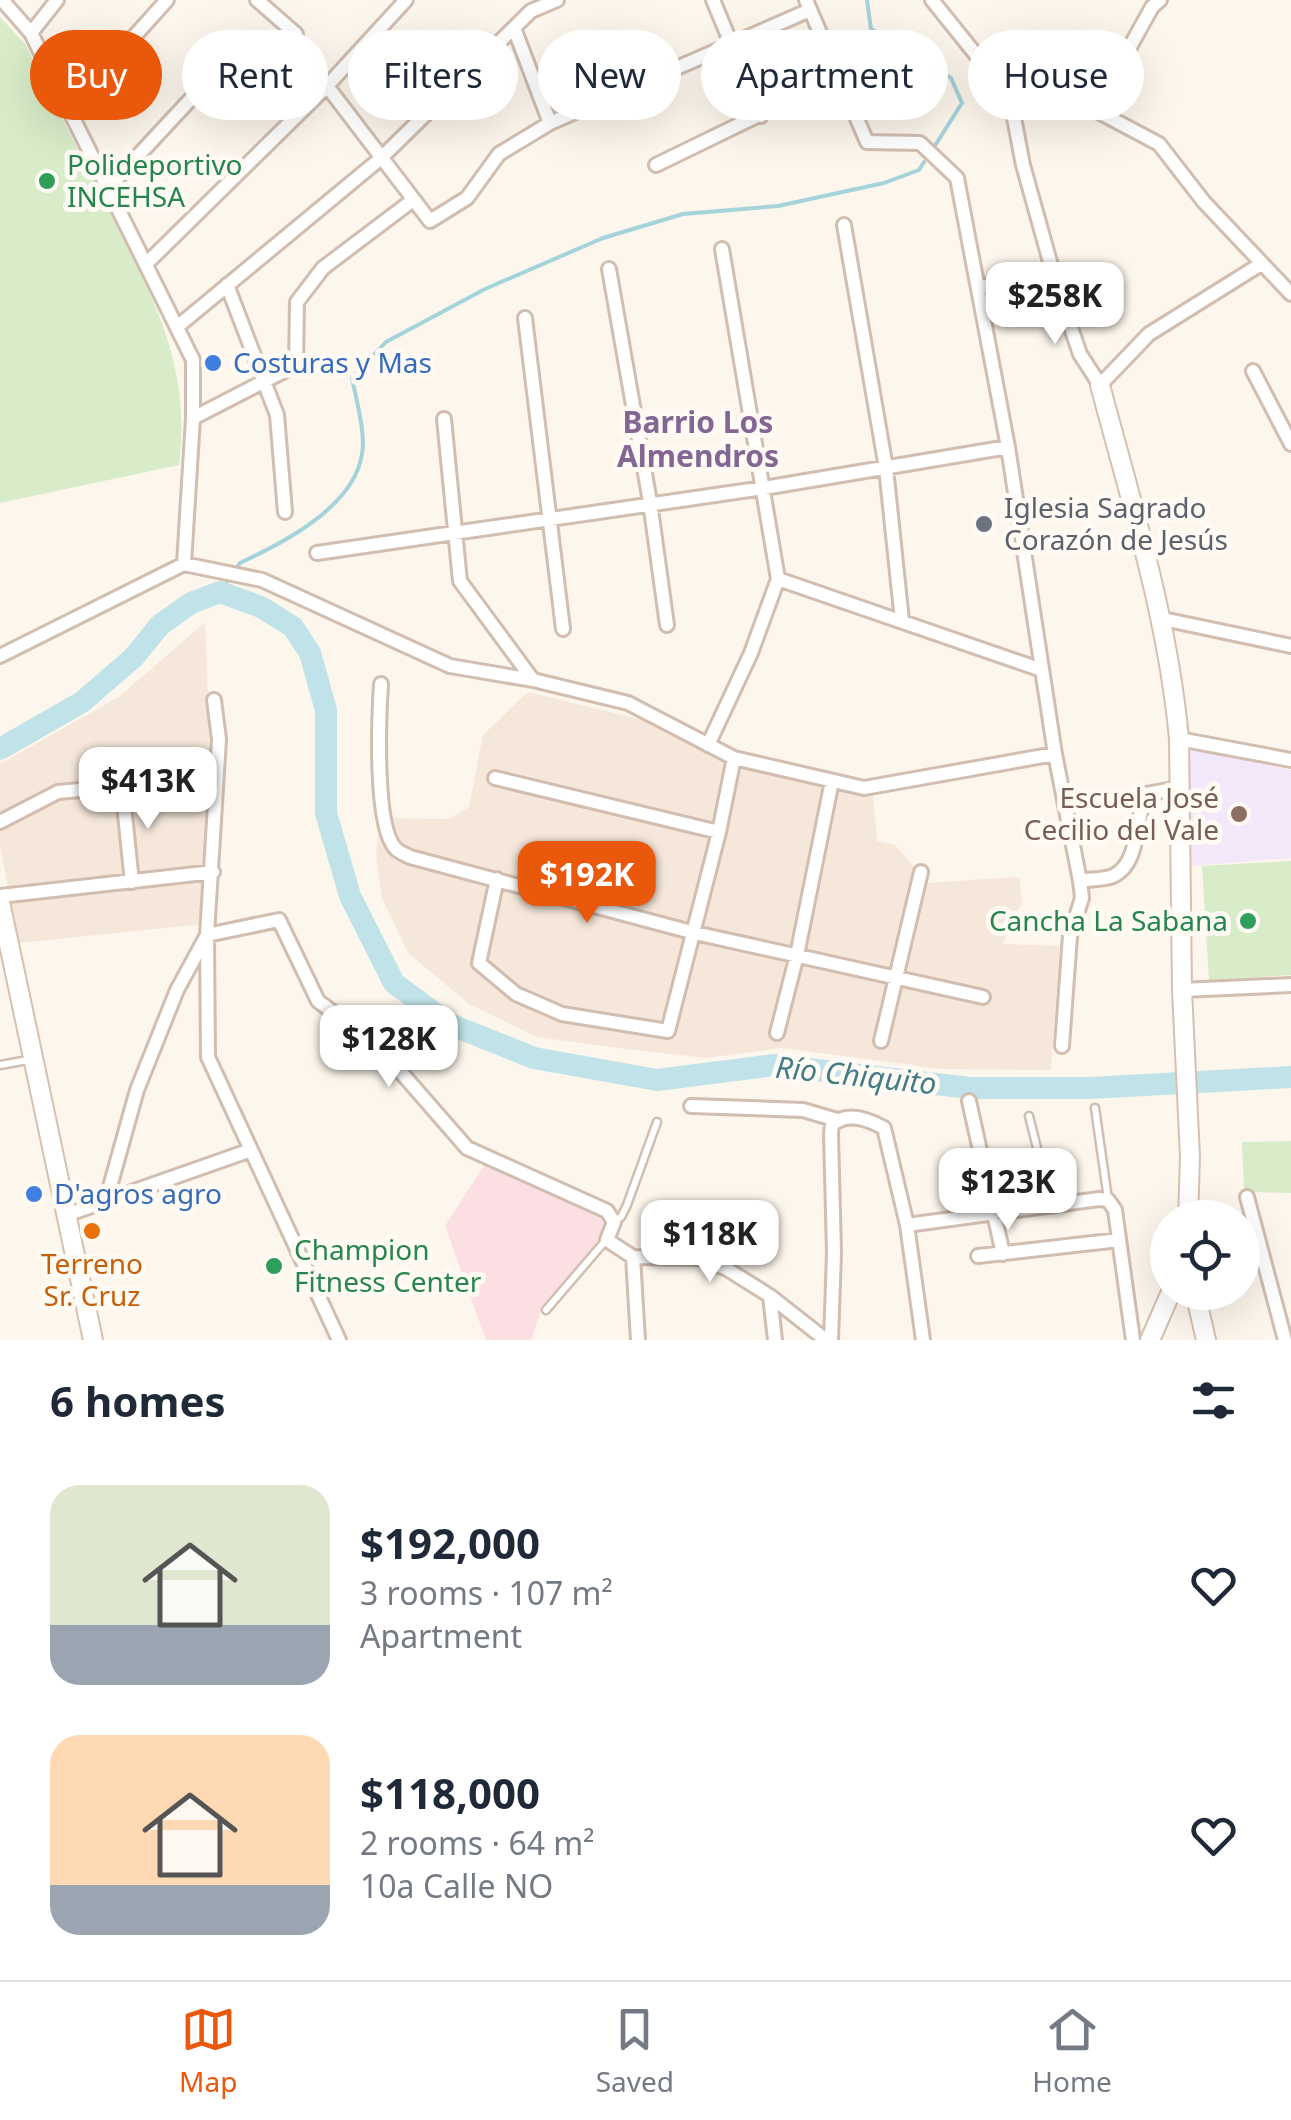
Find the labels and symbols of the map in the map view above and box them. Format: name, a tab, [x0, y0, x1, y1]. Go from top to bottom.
place label: Polideportivo INCEHSA	[67, 145, 243, 215]
marker: Polideportivo INCEHSA	[36, 170, 58, 192]
pin: $258K	[985, 262, 1125, 347]
place label: Costuras y Mas	[233, 343, 432, 381]
marker: Costuras y Mas	[202, 352, 224, 374]
district label: Barrio Los Almendros	[617, 401, 779, 476]
place label: Iglesia Sagrado Corazón de Jesús	[1004, 488, 1228, 558]
marker: Iglesia Sagrado Corazón de Jesús	[973, 513, 995, 535]
pin: $413K	[78, 747, 218, 832]
place label: Escuela José Cecilio del Vale	[1024, 778, 1219, 848]
marker: Escuela José Cecilio del Vale	[1228, 803, 1250, 825]
pin: $192K	[517, 841, 657, 926]
place label: Cancha La Sabana	[989, 901, 1228, 939]
marker: Cancha La Sabana	[1237, 910, 1259, 932]
pin: $128K	[319, 1005, 459, 1090]
water label: Río Chiquito	[774, 1046, 939, 1103]
pin: $123K	[938, 1148, 1078, 1233]
place label: D'agros agro	[54, 1174, 222, 1212]
marker: D'agros agro	[23, 1183, 45, 1205]
pin: $118K	[640, 1200, 780, 1285]
marker: Terreno Sr. Cruz	[81, 1220, 103, 1242]
place label: Champion Fitness Center	[294, 1230, 482, 1300]
place label: Terreno Sr. Cruz	[41, 1244, 143, 1314]
marker: Champion Fitness Center	[263, 1255, 285, 1277]

